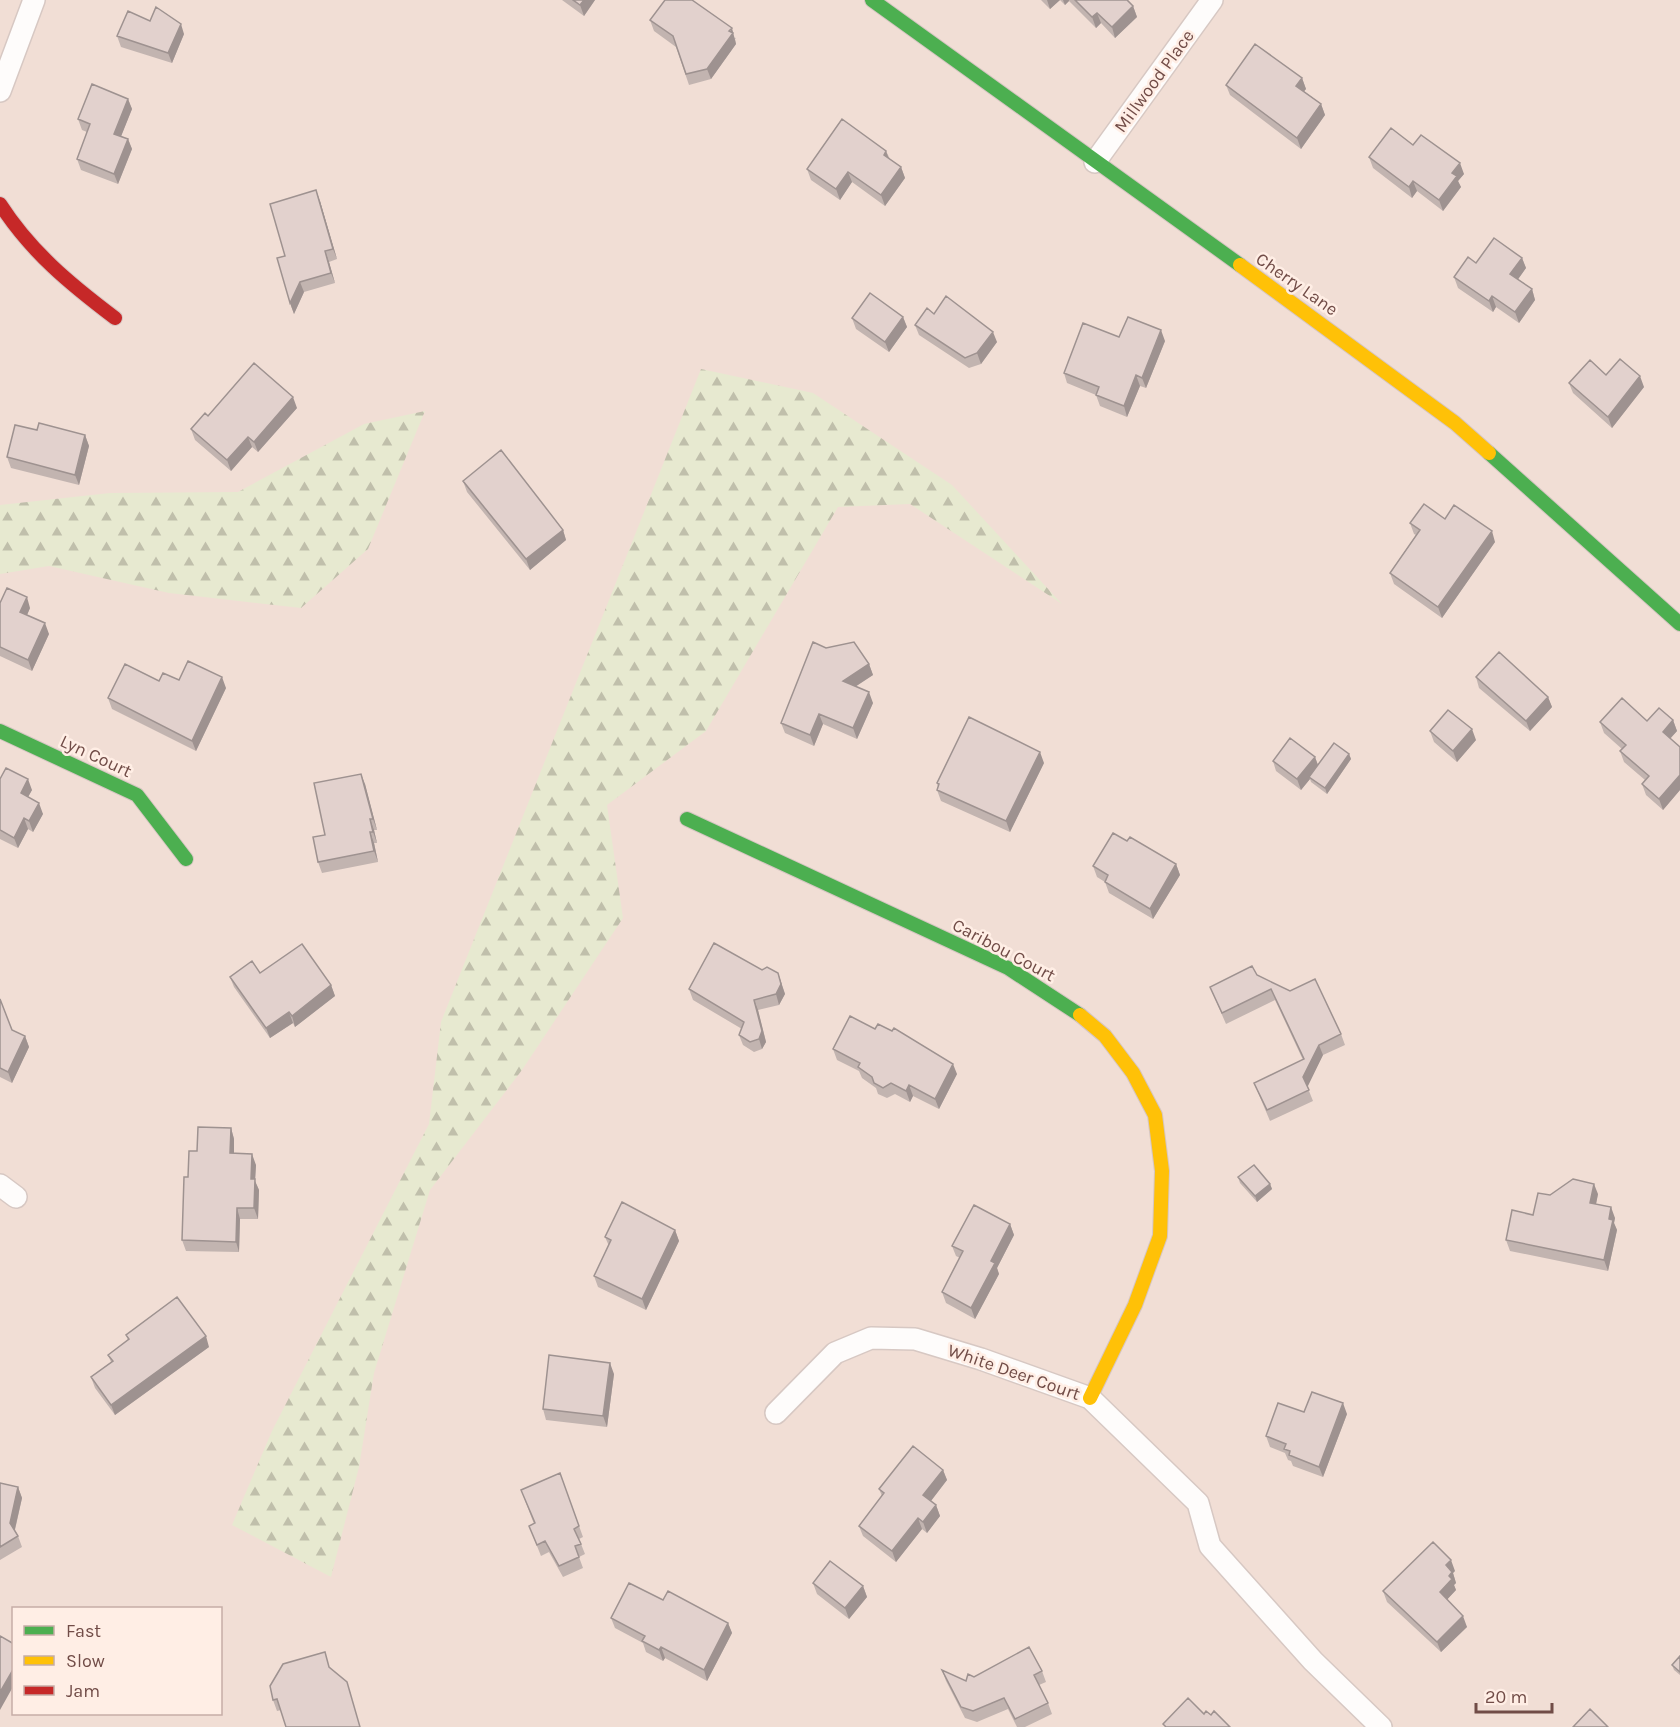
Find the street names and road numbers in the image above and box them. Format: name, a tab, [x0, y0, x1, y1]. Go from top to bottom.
street label: Millwood Place	[1109, 25, 1199, 137]
street label: Cherry Lane	[1252, 248, 1342, 320]
street label: Lyn Court	[57, 730, 136, 782]
street label: Caribou Court	[949, 914, 1059, 986]
street label: White Deer Court	[945, 1339, 1083, 1405]

